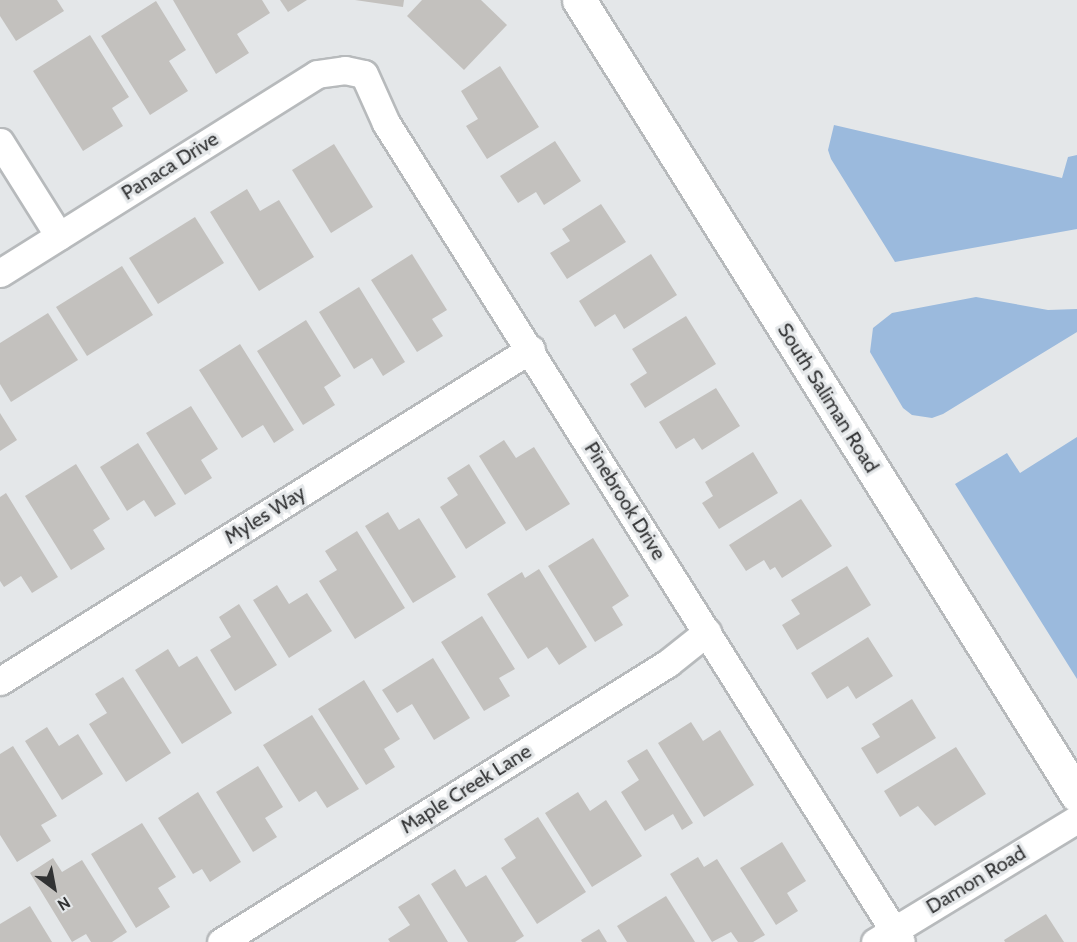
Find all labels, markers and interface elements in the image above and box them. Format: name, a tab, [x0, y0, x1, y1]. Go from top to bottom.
street label: Panaca Drive	[117, 127, 223, 205]
street label: South Saliman Road	[772, 319, 884, 477]
street label: Pinebrook Drive	[579, 438, 671, 564]
street label: Myles Way	[220, 481, 310, 549]
street label: Maple Creek Lane	[396, 739, 536, 839]
street label: Damon Road	[922, 841, 1030, 919]
north arrow	[24, 858, 84, 918]
text: N	[54, 893, 74, 915]

